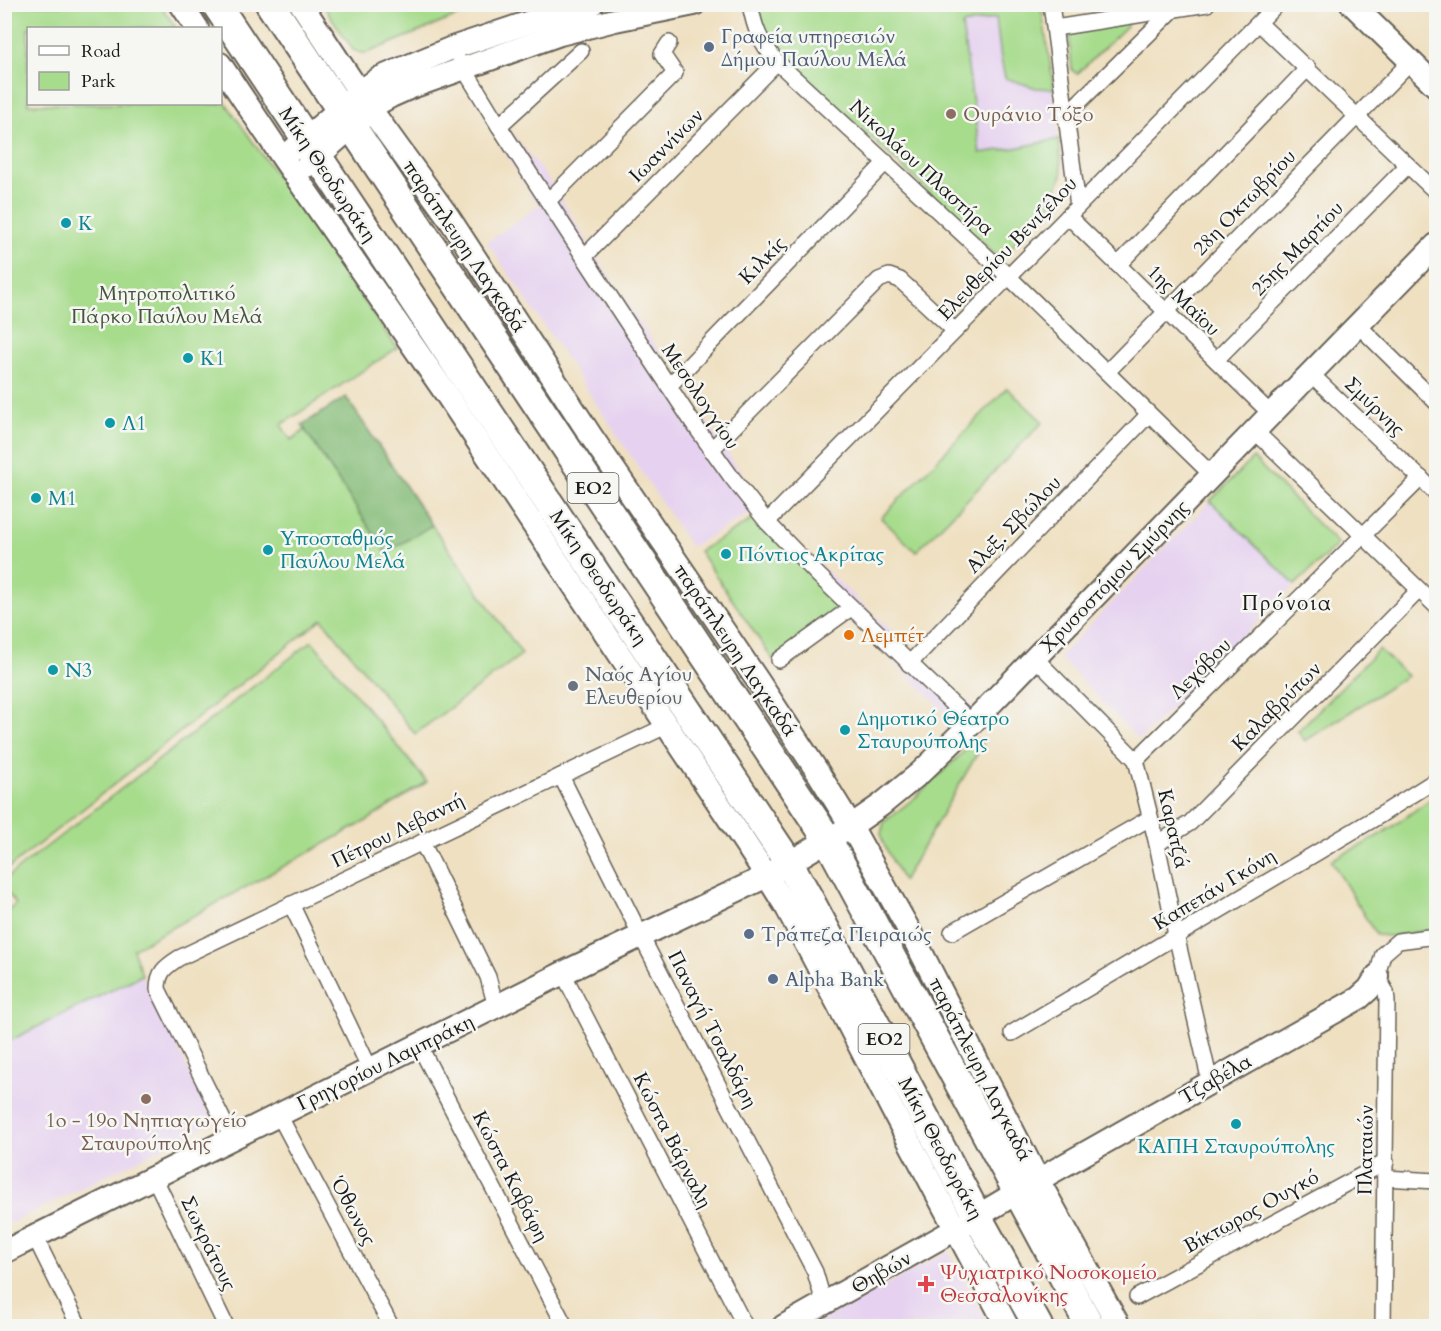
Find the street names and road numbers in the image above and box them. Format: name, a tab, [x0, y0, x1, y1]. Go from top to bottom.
street label: Νικολάου Πλαστήρα	[844, 93, 1000, 241]
street label: Μίκη Θεοδωράκη	[272, 101, 383, 247]
street label: Ιωαννίνων	[623, 102, 710, 188]
street label: 28η Οκτωβρίου	[1187, 143, 1302, 261]
street label: παράπλευρη Λαγκαδά	[396, 154, 533, 338]
street label: Ελευθερίου Βενιζέλου	[932, 171, 1083, 326]
street label: 25ης Μαρτίου	[1245, 195, 1349, 302]
street label: Κιλκίς	[733, 230, 792, 290]
street label: 1ης Μαϊου	[1141, 259, 1226, 342]
street label: Μεσολογγίου	[655, 338, 746, 455]
street label: Σμύρνης	[1338, 371, 1411, 442]
street label: Αλεξ. Σβώλου	[960, 470, 1067, 579]
road number: ΕΟ2	[568, 473, 618, 503]
street label: Χρυσοστόμου Σμύρνης	[1034, 494, 1195, 659]
street label: Μίκη Θεοδωράκη	[543, 504, 654, 650]
street label: παράπλευρη Λαγκαδά	[667, 558, 804, 742]
street label: Λεχόβου	[1164, 632, 1237, 705]
street label: Καλαβρύτων	[1226, 656, 1327, 757]
street label: Πέτρου Λεβαντή	[327, 786, 469, 874]
street label: Καρατζά	[1151, 787, 1196, 872]
street label: Καπετάν Γκόνη	[1148, 842, 1281, 937]
street label: Παναγή Τσαλδάρη	[661, 946, 764, 1112]
street label: παράπλευρη Λαγκαδά	[922, 972, 1039, 1166]
street label: Γρηγορίου Λαμπράκη	[292, 1008, 478, 1117]
road number: ΕΟ2	[858, 1024, 910, 1054]
street label: Τζαβέλα	[1174, 1048, 1256, 1111]
street label: Κώστα Βάρναλη	[627, 1068, 718, 1213]
street label: Μίκη Θεοδωράκη	[892, 1072, 990, 1224]
street label: Πλαταιών	[1351, 1104, 1380, 1195]
street label: Κώστα Καβάφη	[466, 1106, 555, 1246]
street label: Βίκτωρος Ουγκό	[1179, 1163, 1324, 1260]
street label: Όθωνος	[324, 1172, 383, 1250]
street label: Σωκράτους	[174, 1192, 243, 1295]
street label: Θηβών	[846, 1244, 916, 1300]

